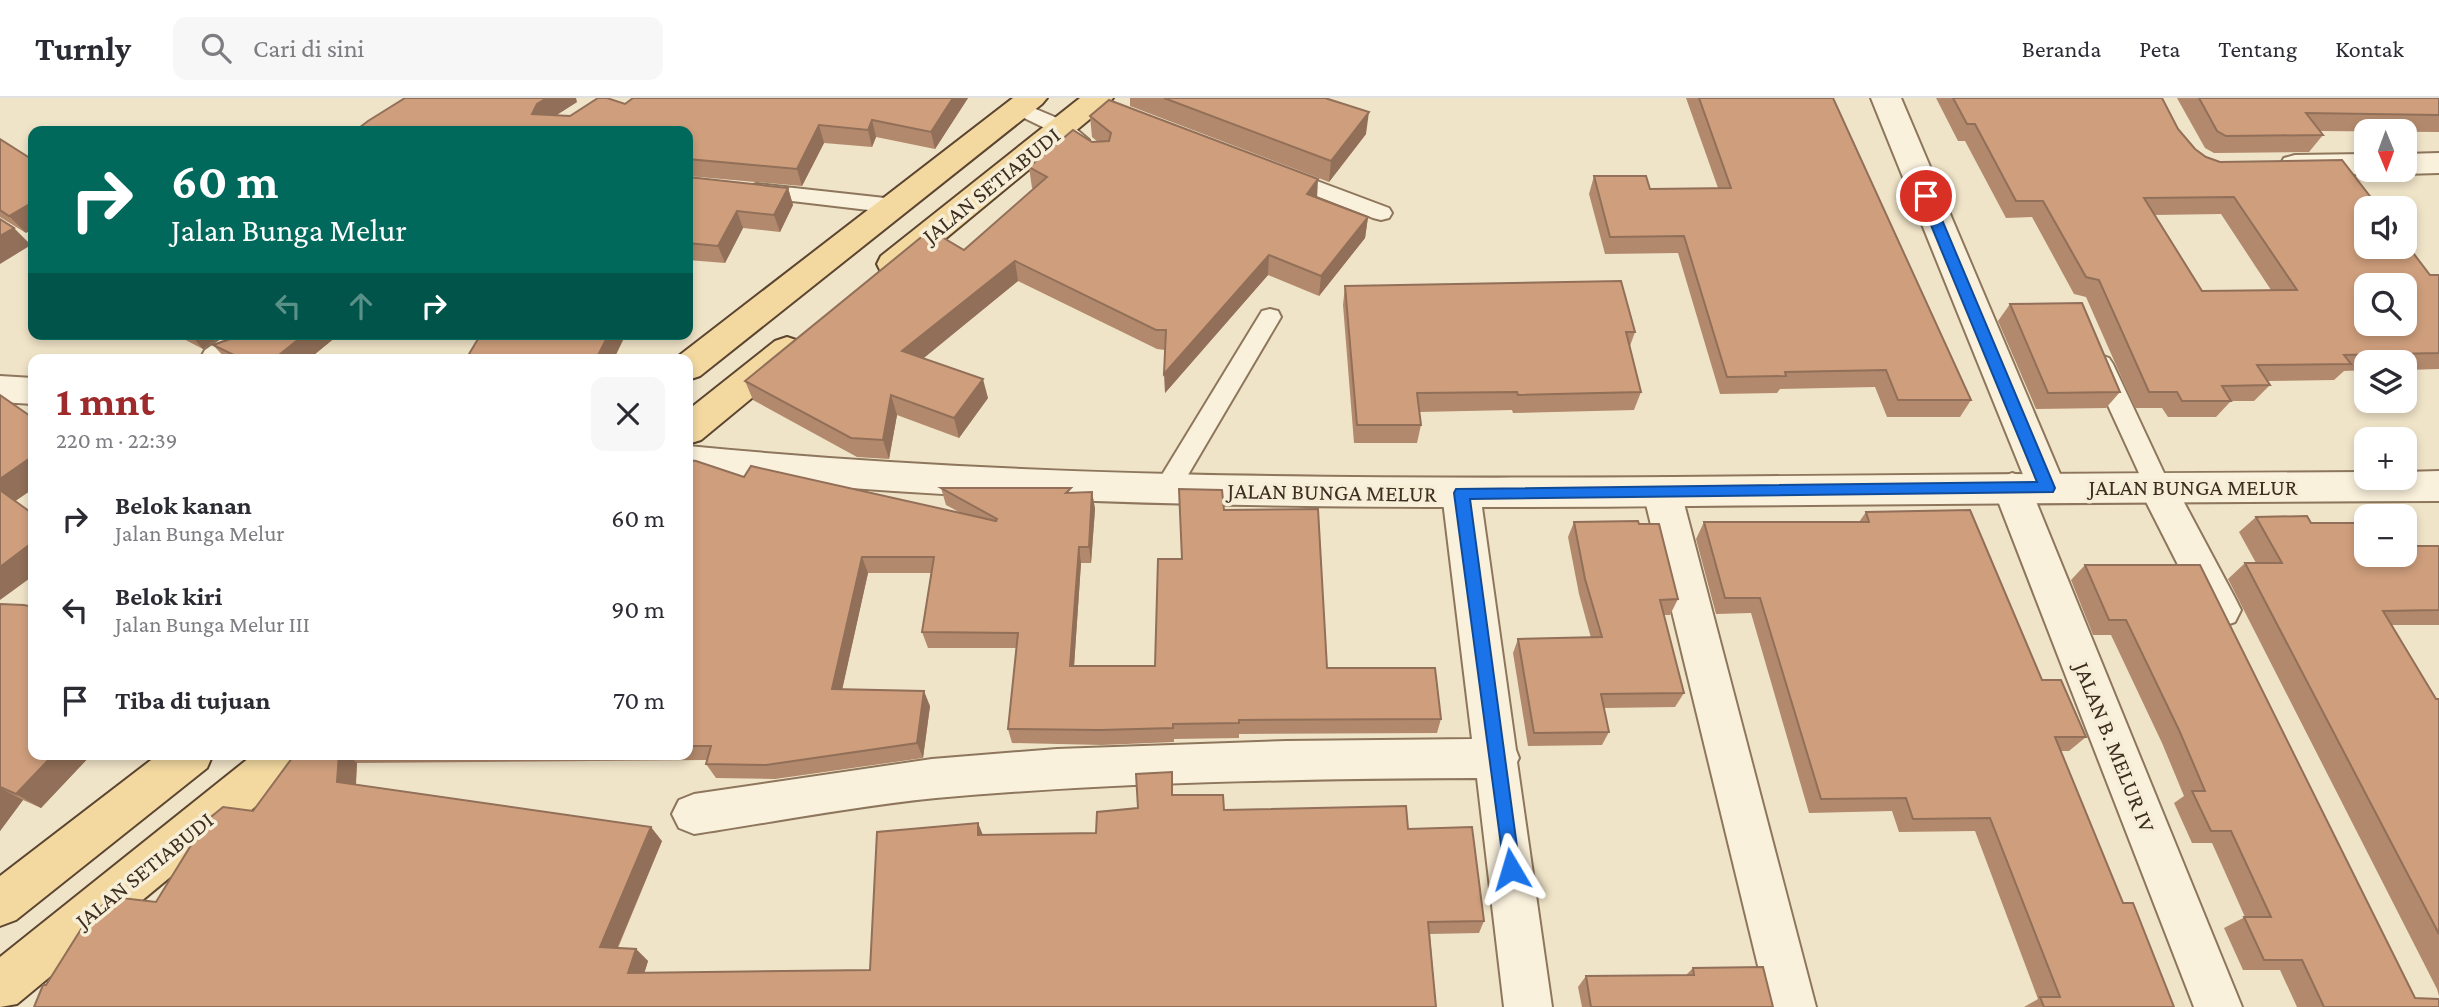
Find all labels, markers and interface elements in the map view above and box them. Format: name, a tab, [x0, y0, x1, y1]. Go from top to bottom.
search box	[173, 17, 663, 80]
icon: search	[197, 29, 235, 67]
text: Turnly	[35, 30, 131, 67]
text: Cari di sini	[253, 34, 364, 63]
text: Beranda	[2022, 35, 2101, 62]
text: Peta	[2139, 35, 2180, 62]
text: Tentang	[2218, 35, 2297, 62]
text: Kontak	[2335, 35, 2404, 62]
north arrow	[2354, 119, 2417, 182]
map controls	[2354, 119, 2417, 567]
street label: JALAN SETIABUDI	[915, 122, 1065, 250]
icon: right	[56, 154, 147, 245]
text: 60 m	[171, 154, 278, 209]
pin	[1896, 166, 1956, 226]
icon: arrive	[1907, 177, 1945, 215]
button: sound	[2354, 196, 2417, 259]
text: Jalan Bunga Melur	[171, 212, 407, 248]
button: search	[2354, 273, 2417, 336]
icon: left	[269, 287, 307, 325]
icon: ahead	[342, 287, 380, 325]
icon: right	[415, 287, 453, 325]
button: layers	[2354, 350, 2417, 413]
text: 1 mnt	[56, 377, 155, 424]
button: close	[591, 377, 665, 451]
text: 220 m · 22:39	[56, 427, 177, 453]
button: +	[2354, 427, 2417, 490]
street label: JALAN BUNGA MELUR	[2086, 474, 2298, 500]
street label: JALAN BUNGA MELUR	[1225, 477, 1437, 507]
text: Belok kanan	[115, 491, 252, 520]
icon: right	[56, 500, 94, 538]
text: 60 m	[611, 504, 665, 533]
button: −	[2354, 504, 2417, 567]
text: Jalan Bunga Melur	[115, 520, 285, 546]
text: Belok kiri	[115, 582, 222, 611]
icon: left	[56, 591, 94, 629]
text: 90 m	[611, 595, 665, 624]
text: Jalan Bunga Melur III	[115, 611, 310, 637]
street label: JALAN B. MELUR IV	[2068, 656, 2161, 837]
icon: arrive	[56, 682, 94, 720]
text: Tiba di tujuan	[115, 686, 270, 715]
text: 70 m	[613, 686, 665, 715]
street label: JALAN SETIABUDI	[68, 807, 218, 935]
position arrow	[1474, 832, 1548, 906]

